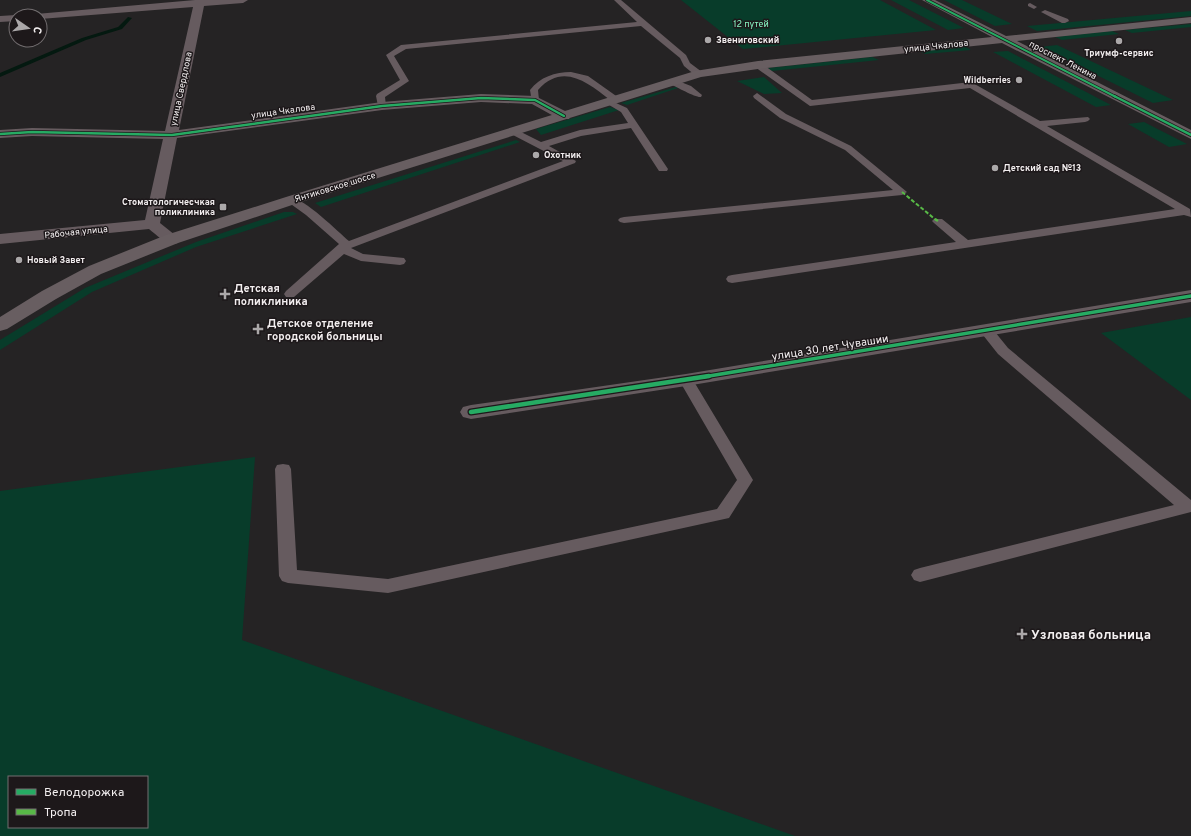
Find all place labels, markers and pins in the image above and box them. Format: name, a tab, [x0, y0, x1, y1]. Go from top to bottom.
marker: Звениговский	[703, 35, 713, 45]
place label: Звениговский	[716, 35, 779, 46]
marker: Триумф-сервис	[1114, 36, 1124, 46]
place label: Триумф-сервис	[1084, 48, 1154, 59]
place label: Wildberries	[963, 75, 1011, 86]
marker: Wildberries	[1014, 75, 1024, 85]
marker: Охотник	[531, 150, 541, 160]
place label: Охотник	[544, 150, 582, 161]
marker: Детский сад №13	[990, 163, 1000, 173]
place label: Детский сад №13	[1003, 163, 1081, 174]
place label: Стоматологичесчкая поликлиника	[122, 197, 215, 218]
marker: Стоматологичесчкая поликлиника	[218, 202, 228, 212]
marker: Новый Завет	[14, 255, 24, 265]
place label: Новый Завет	[27, 255, 86, 266]
place label: Детская поликлиника	[234, 282, 308, 309]
marker: Детская поликлиника	[219, 288, 231, 300]
place label: Детское отделение городской больницы	[267, 317, 382, 344]
marker: Детское отделение городской больницы	[252, 323, 264, 335]
marker: Узловая больница	[1016, 628, 1028, 640]
place label: Узловая больница	[1031, 628, 1151, 644]

